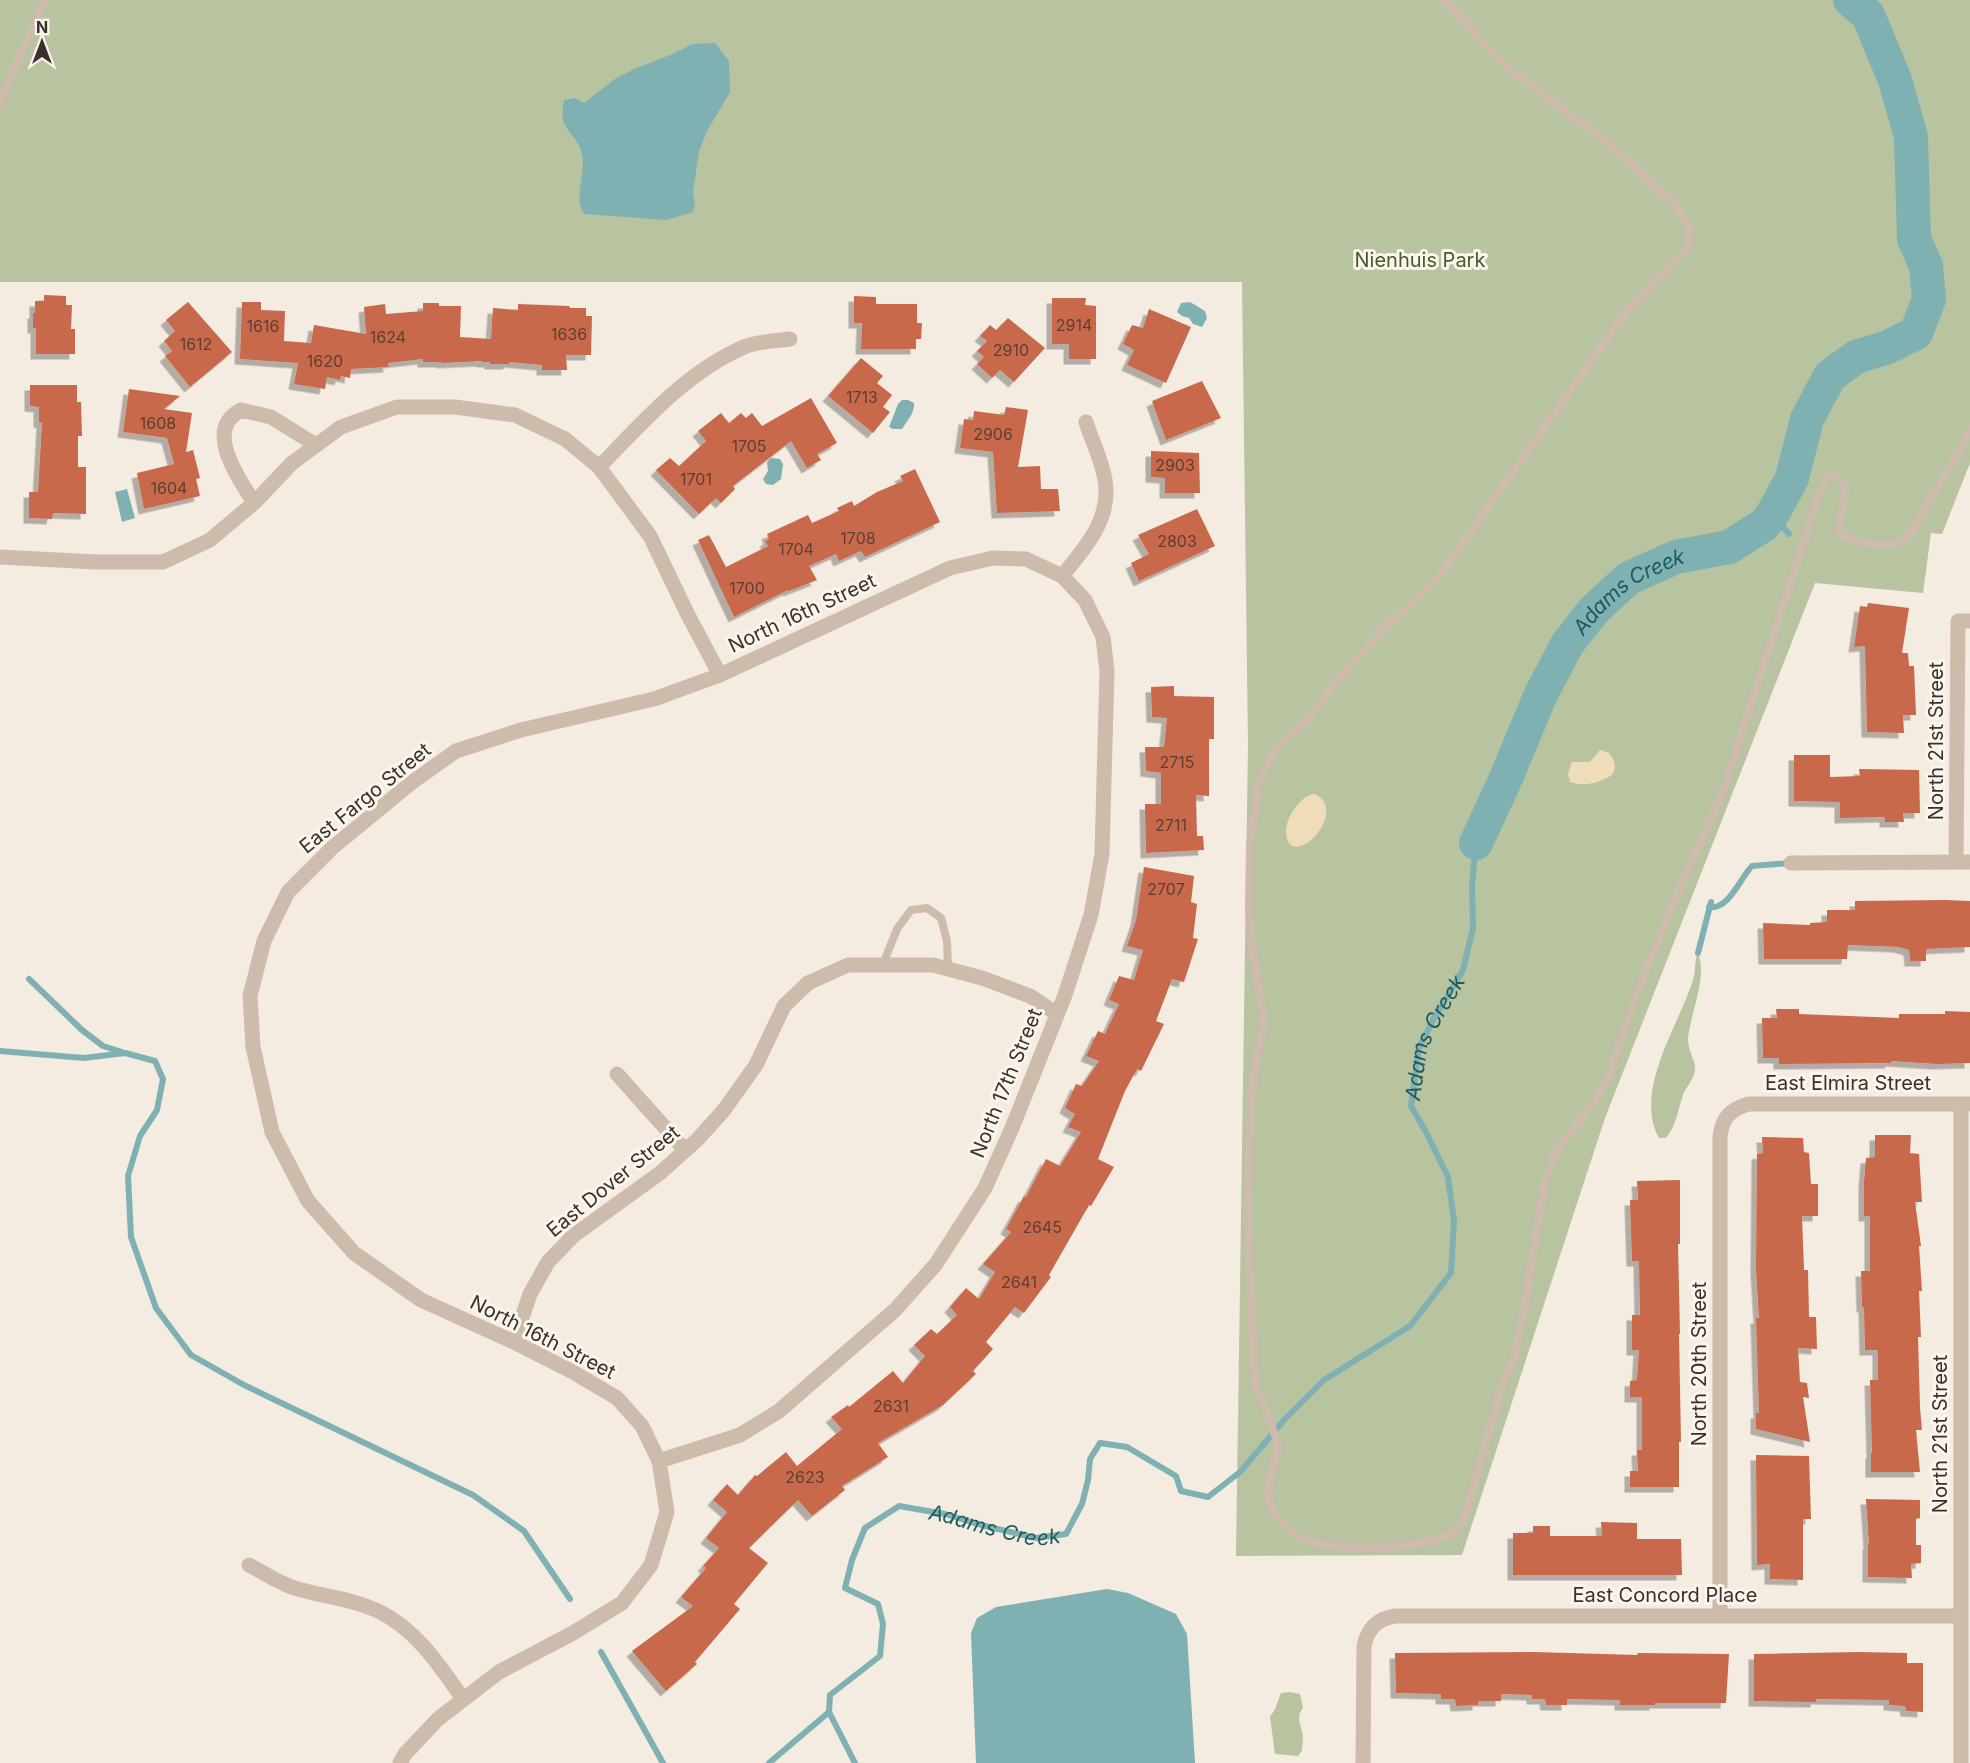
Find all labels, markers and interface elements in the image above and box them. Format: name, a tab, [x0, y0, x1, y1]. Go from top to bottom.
north arrow	[12, 12, 72, 72]
text: N	[36, 17, 48, 37]
park label: Nienhuis Park	[1355, 248, 1485, 272]
house number: 2914	[1056, 315, 1092, 335]
house number: 1616	[247, 316, 279, 336]
house number: 1636	[551, 324, 587, 344]
house number: 1624	[370, 327, 406, 347]
house number: 1612	[180, 334, 212, 354]
house number: 2910	[993, 340, 1029, 360]
house number: 1620	[307, 351, 343, 371]
house number: 1713	[846, 387, 878, 407]
house number: 1608	[140, 413, 176, 433]
house number: 2906	[973, 424, 1013, 444]
house number: 1705	[731, 436, 767, 456]
house number: 2903	[1155, 455, 1195, 475]
house number: 1701	[680, 469, 712, 489]
house number: 1604	[151, 478, 187, 498]
house number: 1708	[840, 528, 876, 548]
house number: 2803	[1157, 531, 1197, 551]
house number: 1704	[778, 539, 814, 559]
water label: Adams Creek	[1567, 543, 1687, 640]
street label: North 16th Street	[724, 568, 880, 658]
house number: 1700	[729, 578, 765, 598]
street label: North 21st Street	[1924, 661, 1948, 820]
street label: East Fargo Street	[294, 737, 436, 858]
house number: 2715	[1159, 752, 1195, 772]
house number: 2711	[1155, 815, 1187, 835]
house number: 2707	[1147, 879, 1185, 899]
water label: Adams Creek	[1399, 970, 1470, 1103]
street label: North 17th Street	[965, 1004, 1047, 1161]
street label: East Elmira Street	[1765, 1071, 1931, 1095]
street label: East Dover Street	[542, 1120, 685, 1242]
house number: 2645	[1022, 1217, 1062, 1237]
house number: 2641	[1001, 1272, 1037, 1292]
street label: North 20th Street	[1687, 1281, 1711, 1446]
street label: North 16th Street	[466, 1290, 620, 1384]
street label: North 21st Street	[1928, 1354, 1952, 1513]
house number: 2631	[873, 1396, 909, 1416]
house number: 2623	[785, 1467, 825, 1487]
water label: Adams Creek	[926, 1499, 1062, 1550]
street label: East Concord Place	[1573, 1583, 1757, 1607]

